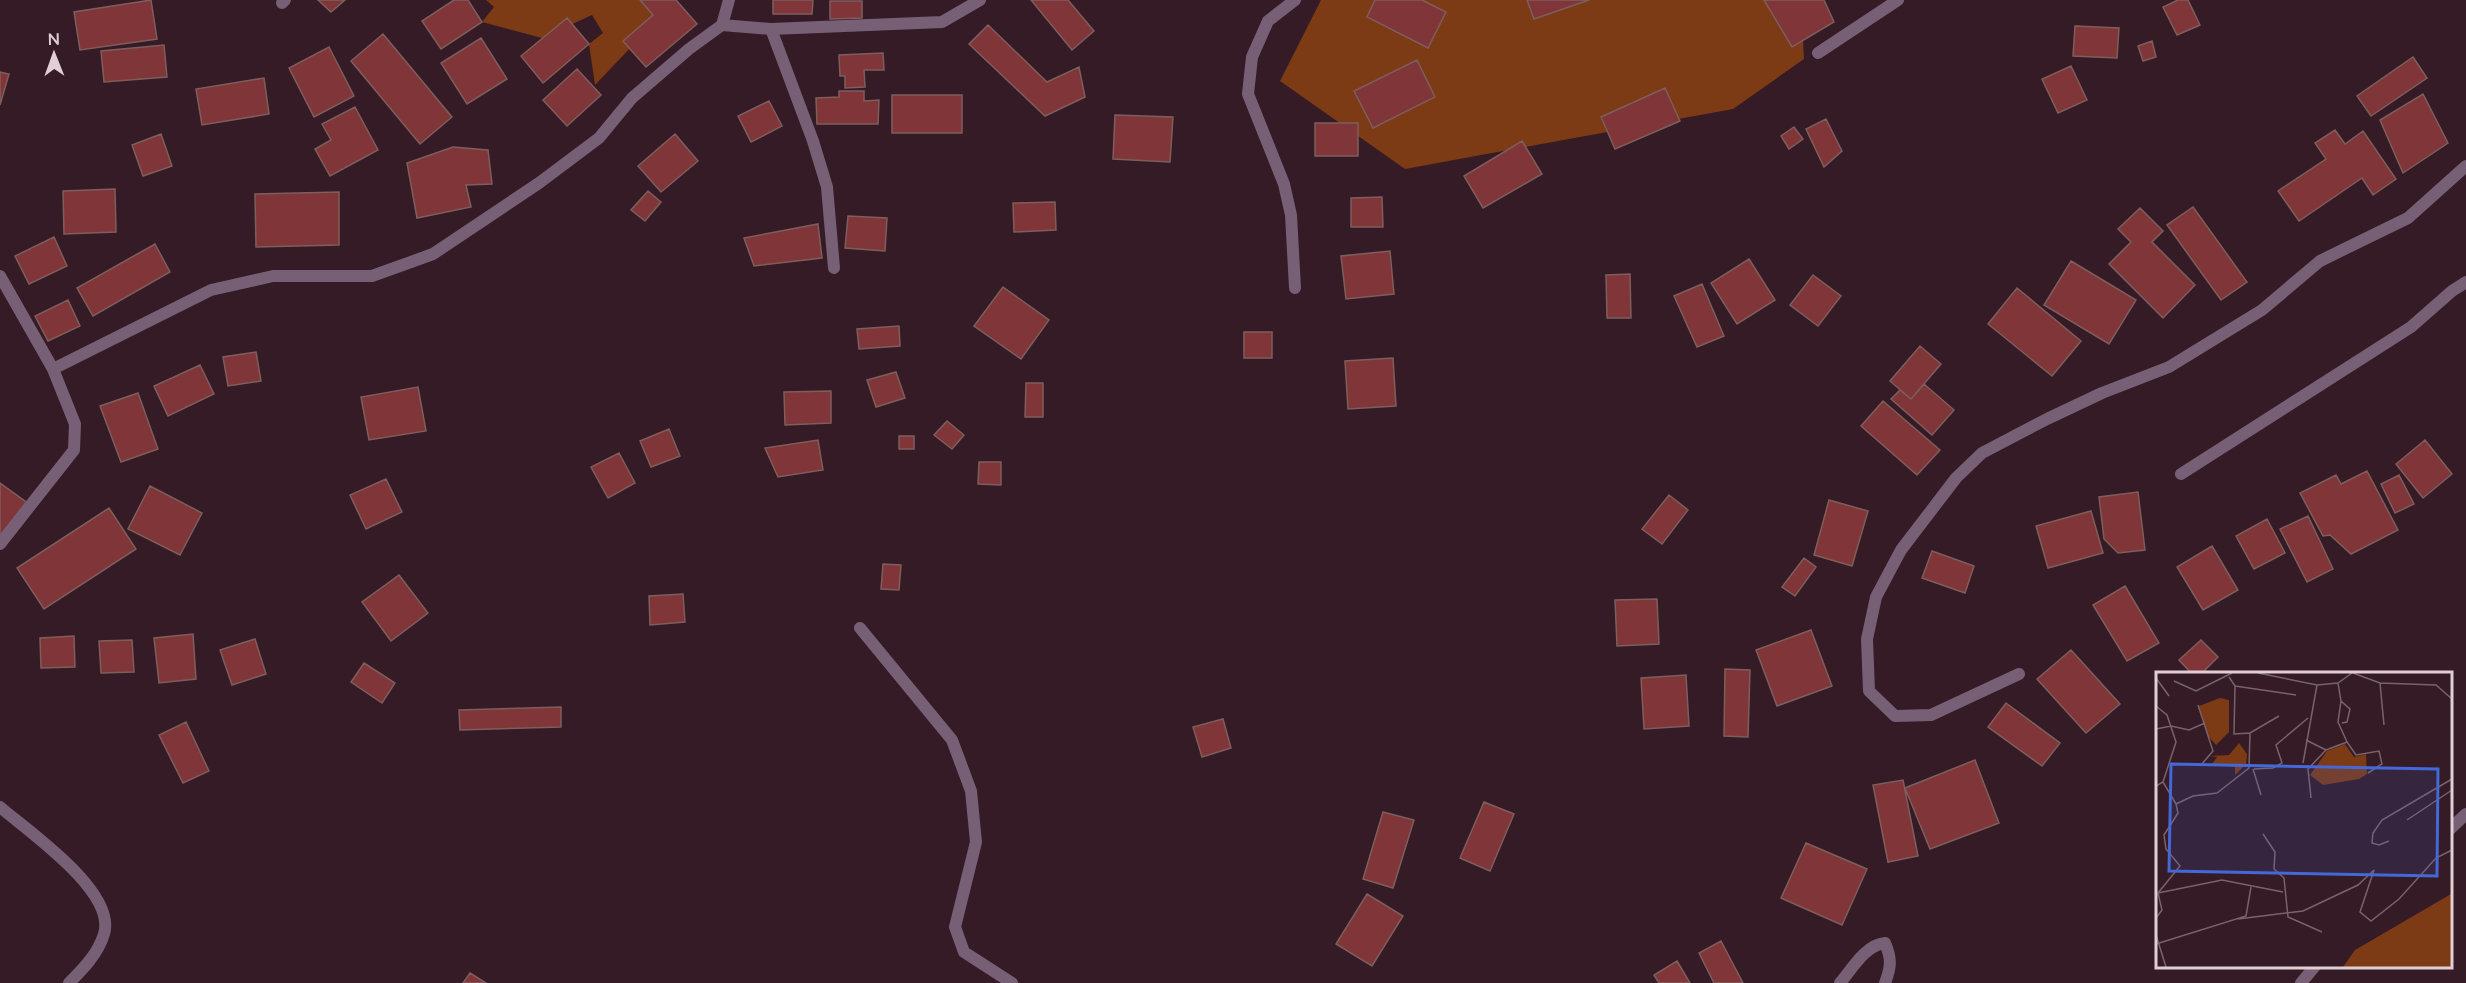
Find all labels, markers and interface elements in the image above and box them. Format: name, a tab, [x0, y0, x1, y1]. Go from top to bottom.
north arrow	[24, 24, 84, 84]
text: N	[47, 29, 60, 48]
inset map	[2156, 672, 2451, 968]

